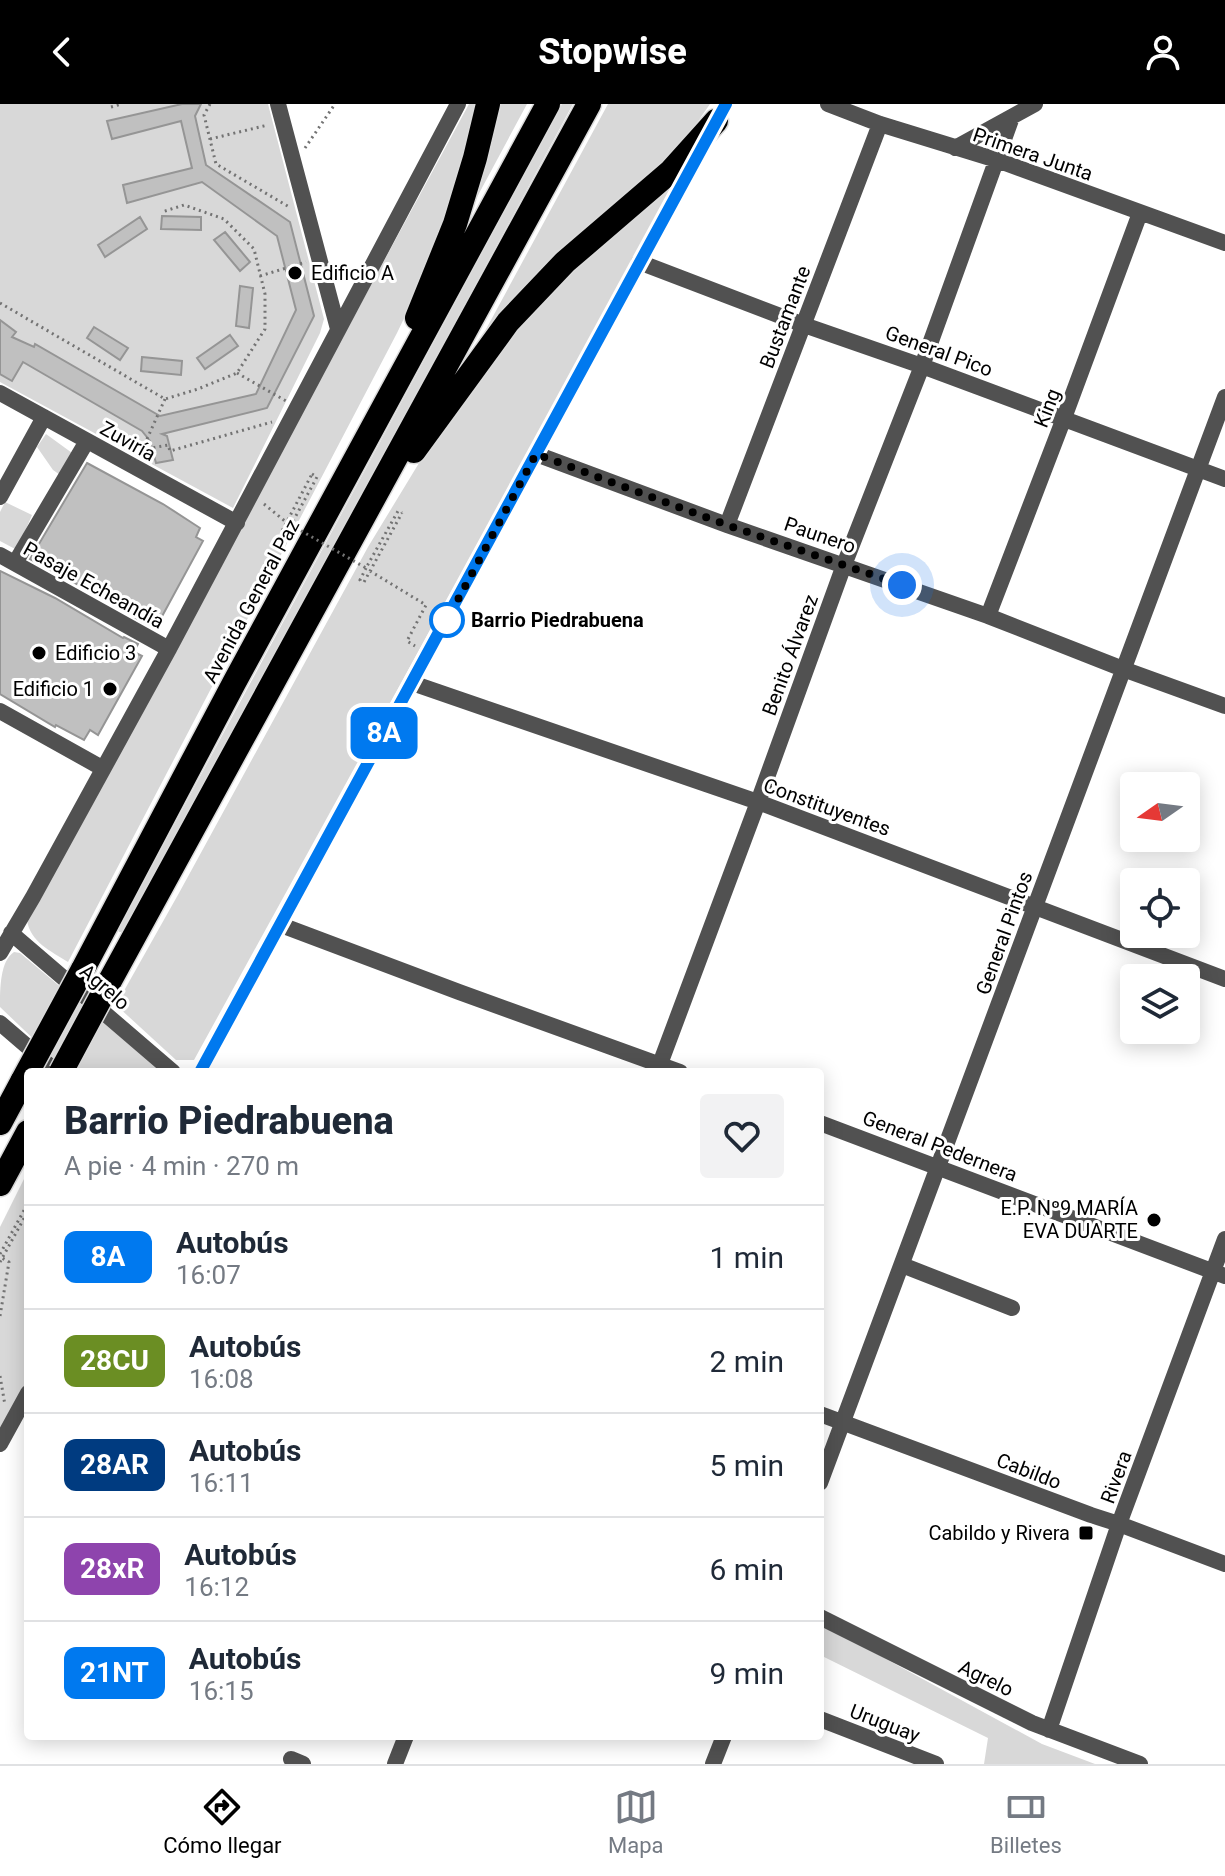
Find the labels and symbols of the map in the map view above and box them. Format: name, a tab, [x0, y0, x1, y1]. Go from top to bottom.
street label: Primera Junta	[970, 122, 1096, 186]
place label: Edificio A	[311, 261, 394, 285]
street label: Bustamante	[754, 262, 816, 372]
marker: Edificio A	[286, 264, 304, 282]
street label: General Pico	[882, 321, 996, 381]
street label: King	[1029, 385, 1065, 431]
street label: Zuviría	[96, 416, 160, 466]
street label: Paunero	[781, 512, 859, 558]
street label: Avenida General Paz	[198, 515, 304, 687]
street label: Pasaje Echeandía	[19, 536, 169, 634]
your location	[882, 565, 922, 605]
street label: Benito Álvarez	[757, 591, 823, 719]
marker: Barrio Piedrabuena	[430, 603, 464, 637]
place label: Barrio Piedrabuena	[471, 608, 644, 632]
place label: Edificio 3	[55, 641, 136, 665]
marker: Edificio 3	[30, 644, 48, 662]
place label: Edificio 1	[13, 677, 94, 701]
marker: Edificio 1	[101, 680, 119, 698]
line badge: 8A	[348, 707, 420, 759]
north arrow	[1120, 772, 1200, 852]
street label: Constituyentes	[760, 773, 894, 841]
street label: General Pintos	[971, 868, 1037, 998]
street label: Agrelo	[75, 959, 135, 1015]
street label: General Pedernera	[859, 1105, 1021, 1187]
place label: E.P. Nº9 MARÍA EVA DUARTE	[1000, 1196, 1138, 1243]
marker: E.P. Nº9 MARÍA EVA DUARTE	[1145, 1211, 1163, 1229]
street label: Rivera	[1095, 1447, 1137, 1507]
street label: Cabildo	[993, 1448, 1065, 1494]
place label: Cabildo y Rivera	[928, 1521, 1070, 1545]
marker: Cabildo y Rivera	[1077, 1524, 1095, 1542]
street label: Agrelo	[955, 1655, 1017, 1701]
street label: Uruguay	[847, 1699, 924, 1748]

